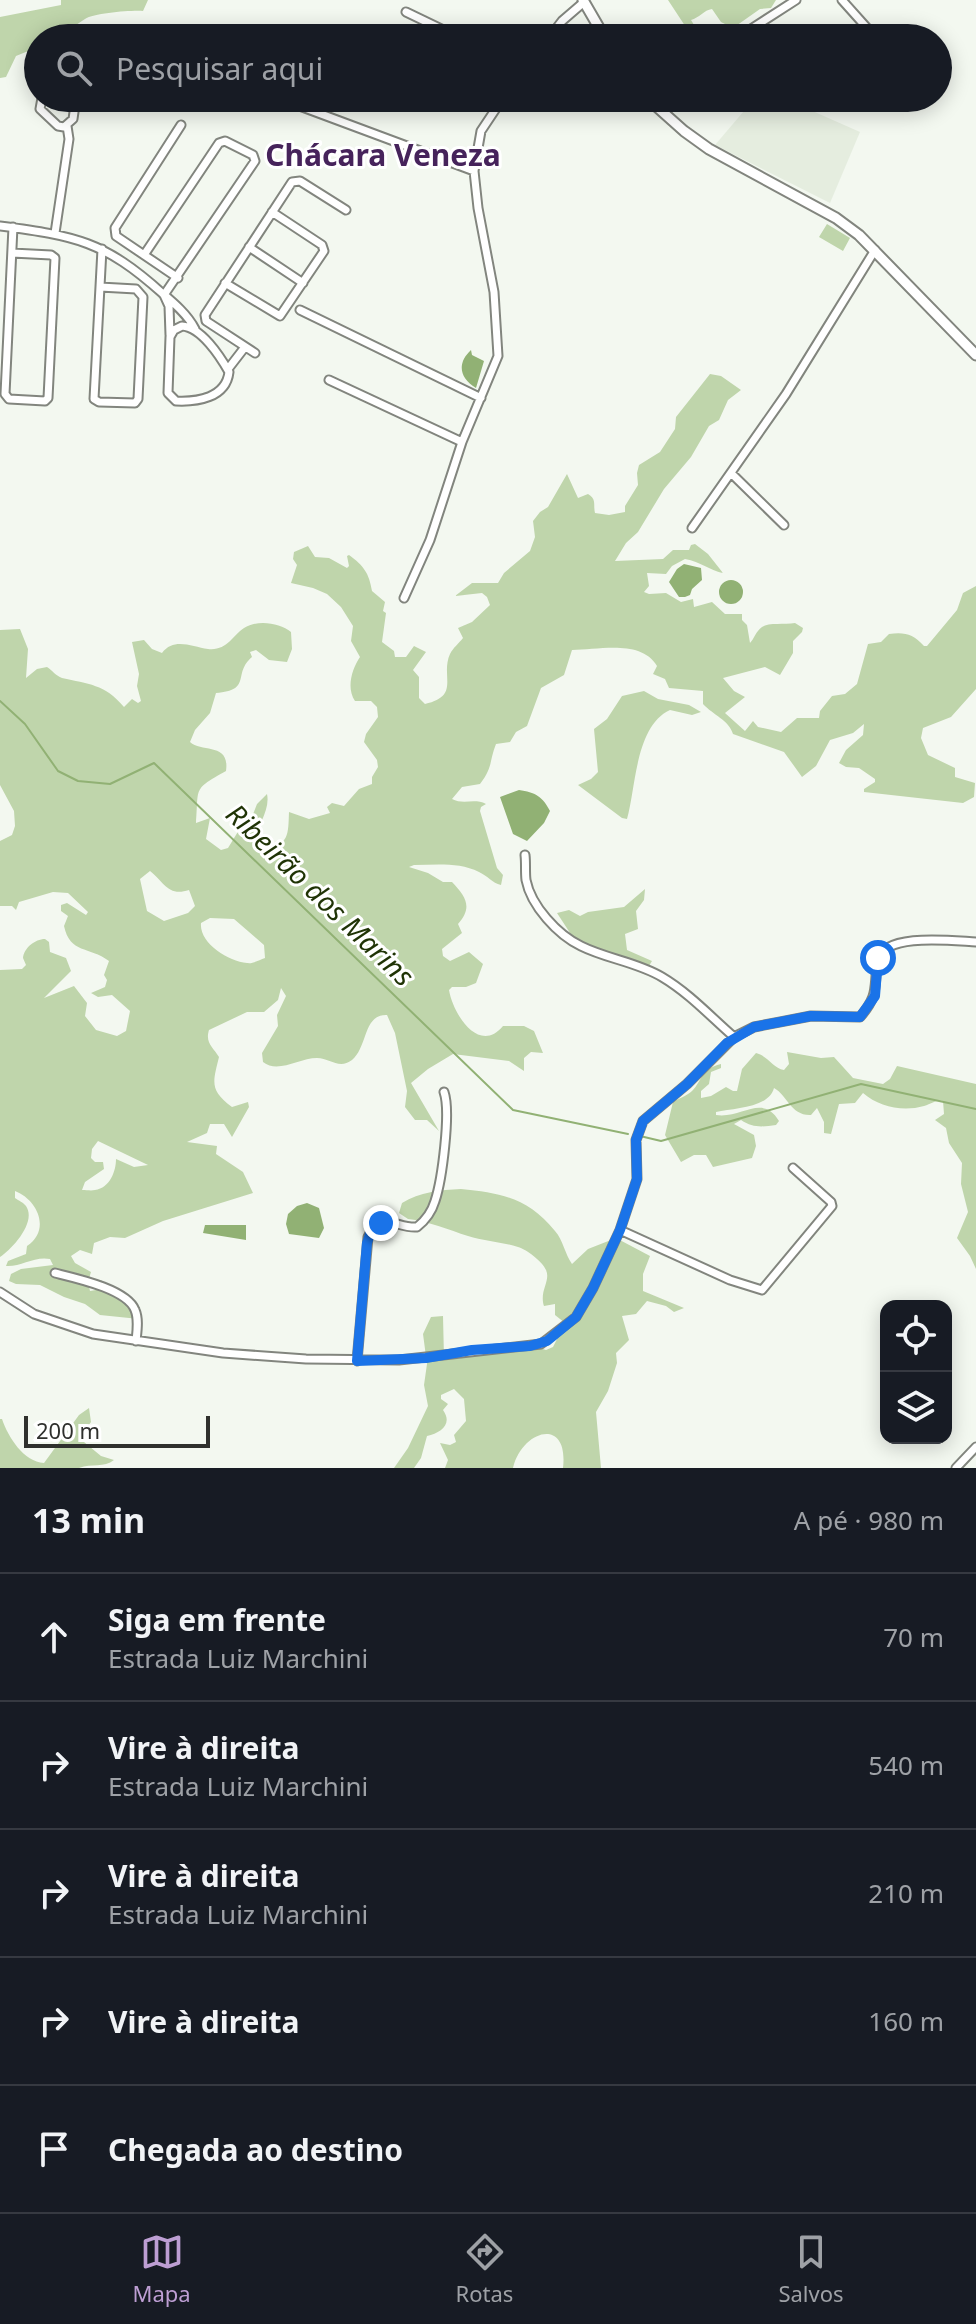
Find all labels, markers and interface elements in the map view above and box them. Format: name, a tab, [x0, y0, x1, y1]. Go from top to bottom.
search box	[24, 24, 952, 112]
icon: search	[52, 46, 96, 90]
text: Pesquisar aqui	[116, 48, 323, 89]
district label: Chácara Veneza	[265, 134, 501, 175]
water label: Ribeirão dos Marins	[218, 795, 423, 994]
route start	[860, 940, 896, 976]
route end	[363, 1205, 399, 1241]
map controls	[880, 1300, 952, 1444]
button: locate	[880, 1300, 952, 1372]
button: layers	[880, 1372, 952, 1444]
scale bar	[24, 1412, 210, 1448]
text: 200 m	[36, 1415, 100, 1445]
text: 13 min	[32, 1497, 145, 1543]
text: A pé · 980 m	[794, 1502, 944, 1538]
text: Siga em frente	[108, 1599, 326, 1640]
icon: ahead	[32, 1615, 76, 1659]
text: 70 m	[883, 1619, 944, 1655]
text: Estrada Luiz Marchini	[108, 1640, 368, 1676]
text: Vire à direita	[108, 1727, 299, 1768]
icon: right	[32, 1743, 76, 1787]
text: 540 m	[868, 1747, 944, 1783]
text: Estrada Luiz Marchini	[108, 1768, 368, 1804]
text: Vire à direita	[108, 1855, 299, 1896]
icon: right	[32, 1871, 76, 1915]
text: 210 m	[868, 1875, 944, 1911]
text: Estrada Luiz Marchini	[108, 1896, 368, 1932]
icon: right	[32, 1999, 76, 2043]
text: Vire à direita	[108, 2001, 299, 2042]
text: 160 m	[868, 2003, 944, 2039]
icon: arrive	[32, 2127, 76, 2171]
text: Chegada ao destino	[108, 2129, 403, 2170]
tab: Mapa	[132, 2230, 191, 2308]
tab: Rotas	[456, 2230, 513, 2308]
tab: Salvos	[778, 2230, 844, 2308]

